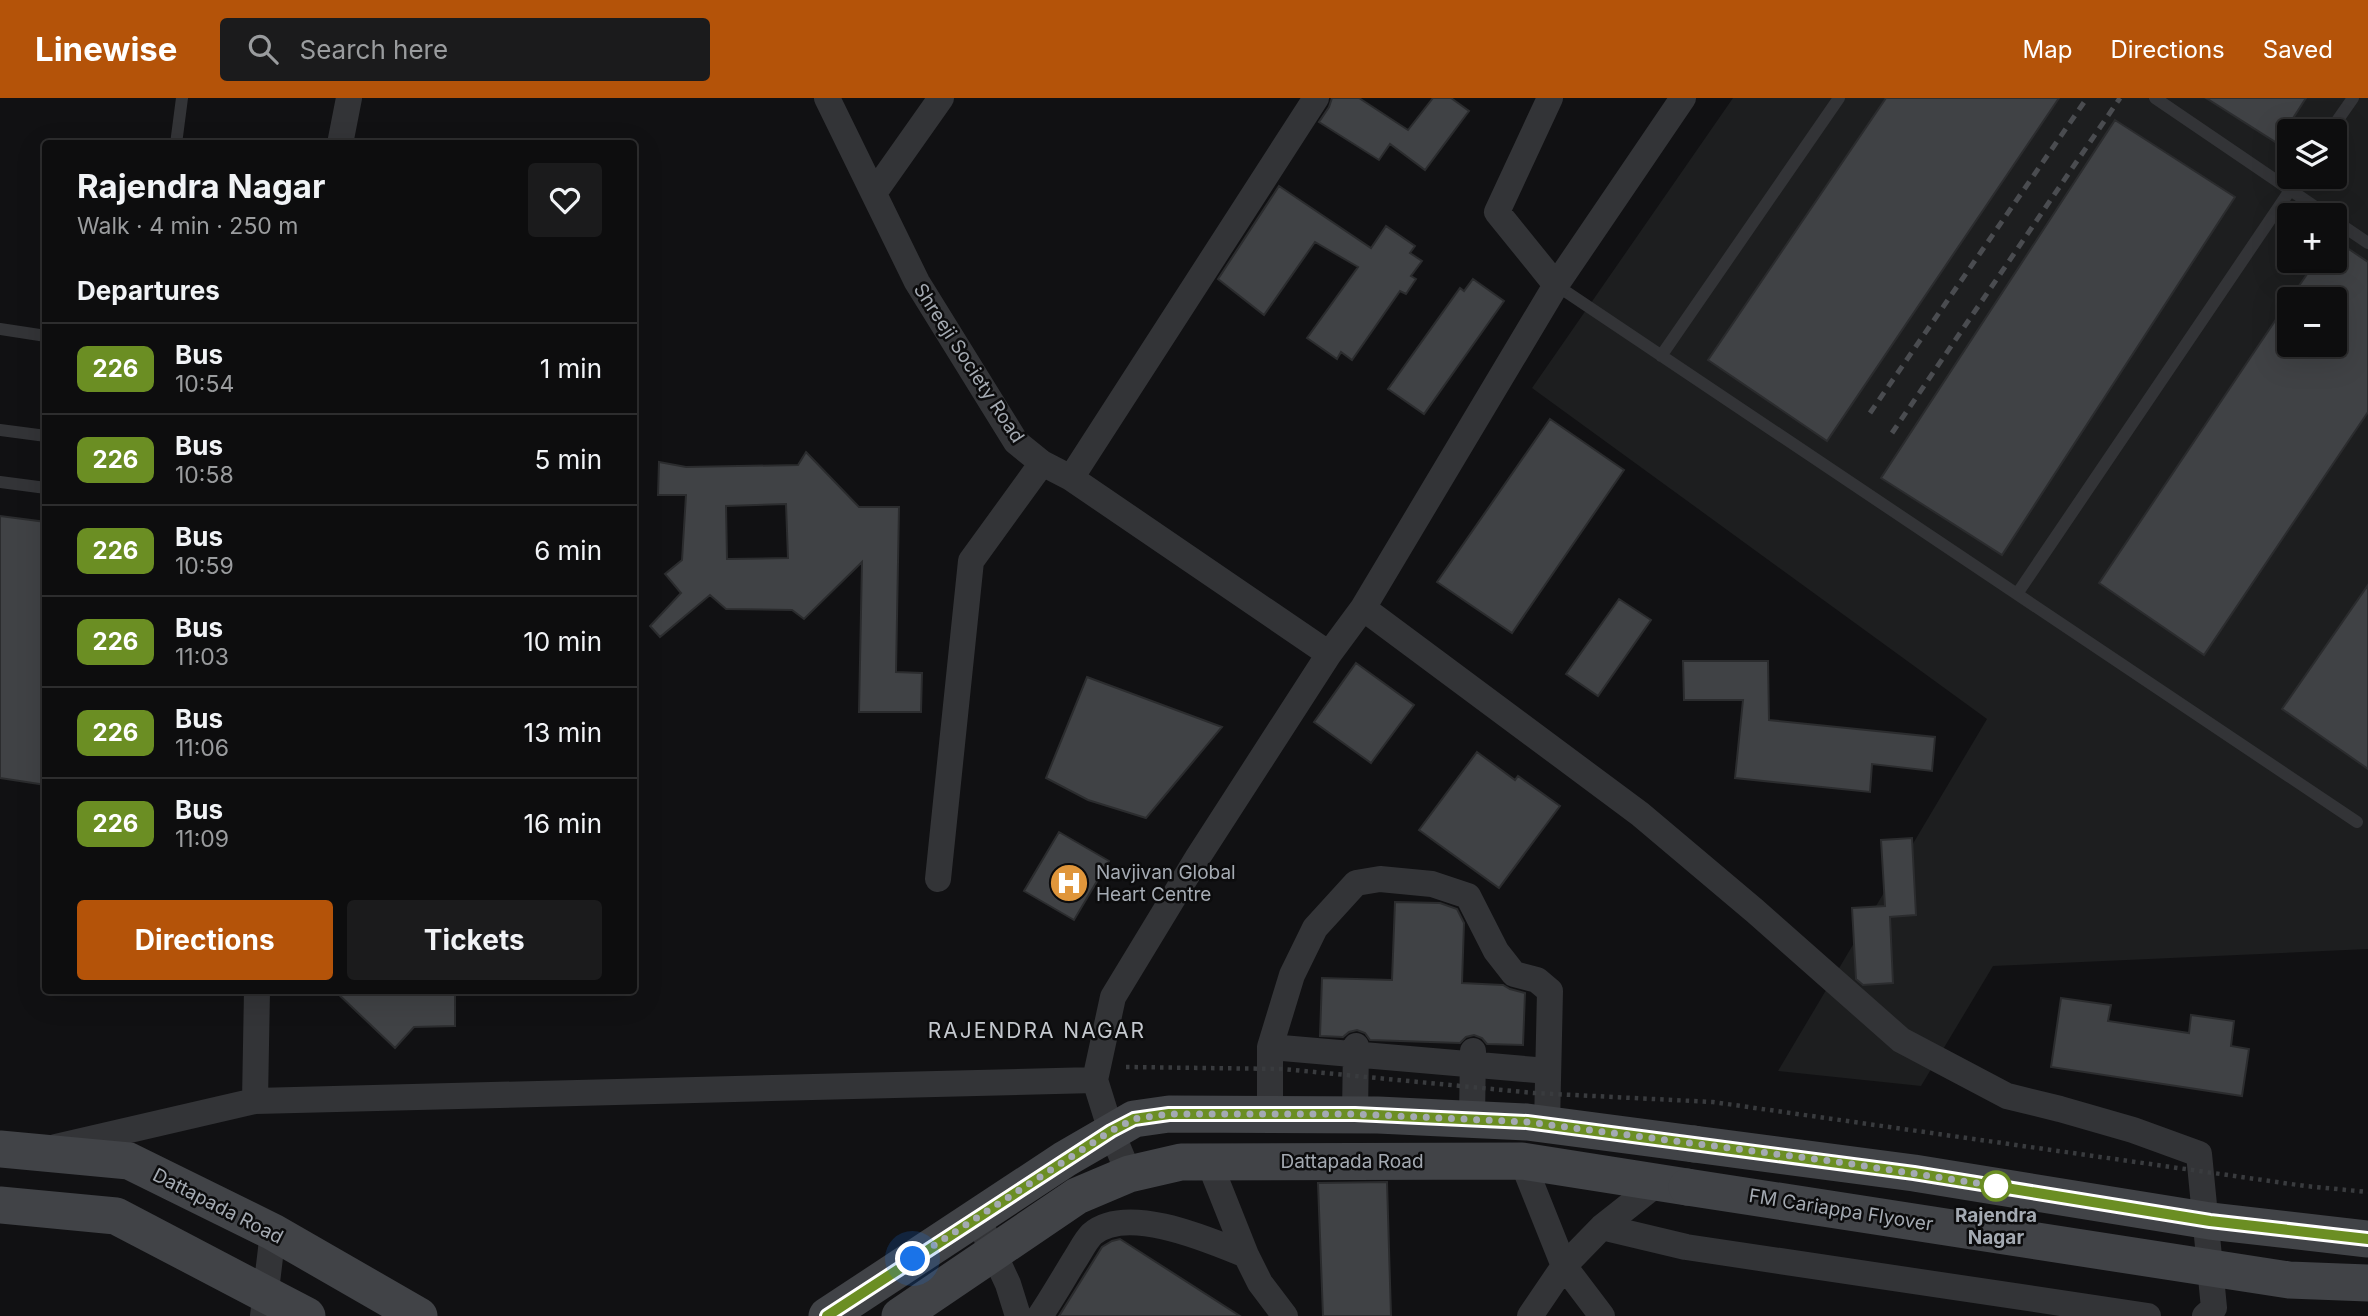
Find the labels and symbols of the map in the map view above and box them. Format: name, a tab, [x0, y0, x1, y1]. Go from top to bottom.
street label: Shreeji Society Road	[909, 279, 1029, 447]
place label: Navjivan Global Heart Centre	[1096, 861, 1236, 906]
hospital icon: Navjivan Global Heart Centre	[1048, 862, 1090, 904]
district label: RAJENDRA NAGAR	[928, 1018, 1146, 1043]
street label: Dattapada Road	[1280, 1150, 1424, 1173]
street label: Dattapada Road	[149, 1163, 287, 1249]
marker: Rajendra Nagar	[1981, 1171, 2011, 1201]
street label: FM Cariappa Flyover	[1747, 1184, 1935, 1236]
place label: Rajendra Nagar	[1955, 1204, 2037, 1249]
your location	[895, 1241, 930, 1276]

